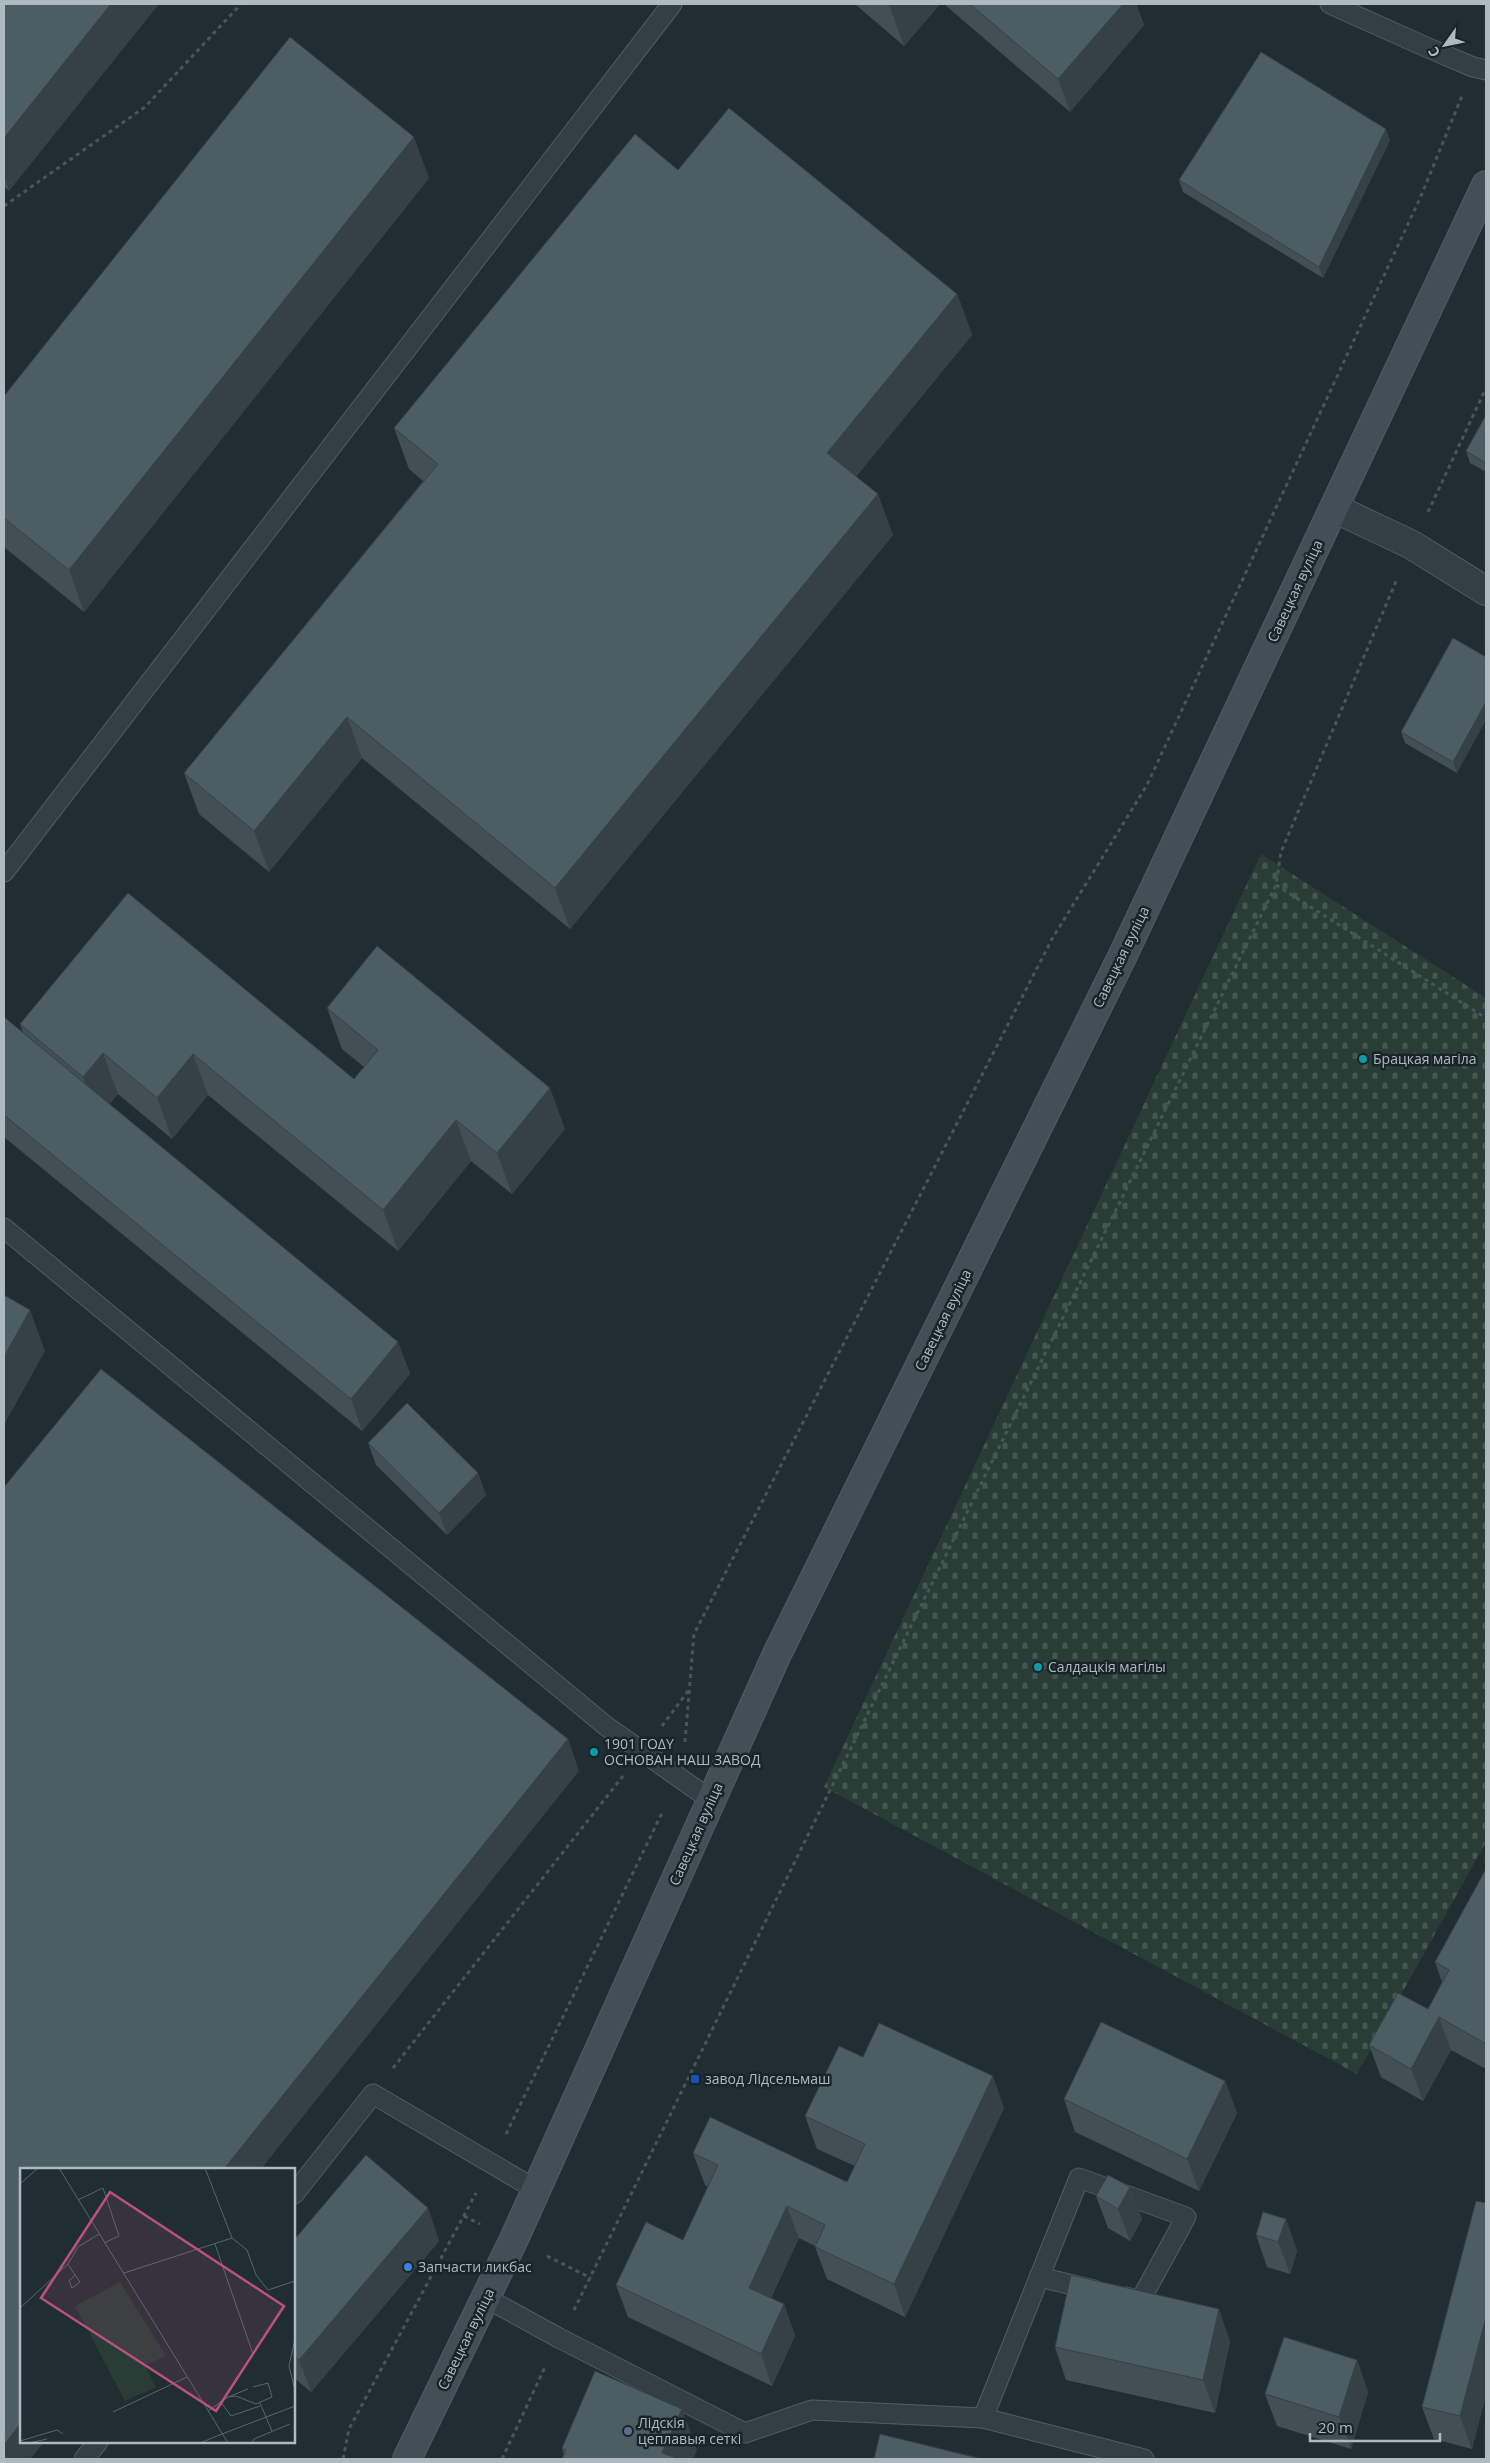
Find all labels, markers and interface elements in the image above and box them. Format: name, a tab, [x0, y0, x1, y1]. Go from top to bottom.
north arrow	[1420, 20, 1470, 70]
text: С	[1423, 43, 1444, 61]
street label: Савецкая вуліца	[1263, 537, 1327, 645]
street label: Савецкая вуліца	[1088, 903, 1153, 1011]
place label: Брацкая магіла	[1373, 1049, 1476, 1068]
marker: Брацкая магіла	[1357, 1053, 1369, 1065]
street label: Савецкая вуліца	[910, 1266, 975, 1374]
place label: Салдацкія магілы	[1048, 1657, 1166, 1676]
marker: Салдацкія магілы	[1032, 1661, 1044, 1673]
place label: 1901 ΓΟΔΥ ОСНОВАН НАШ ЗАВОД	[604, 1734, 761, 1769]
marker: 1901 ΓΟΔΥ ОСНОВАН НАШ ЗАВОД	[588, 1746, 600, 1758]
street label: Савецкая вуліца	[664, 1779, 727, 1888]
place label: завод Лідсельмаш	[705, 2069, 830, 2088]
marker: завод Лідсельмаш	[689, 2073, 701, 2085]
inset map	[20, 2168, 295, 2443]
place label: Запчасти ликбас	[418, 2257, 532, 2276]
marker: Запчасти ликбас	[402, 2261, 414, 2273]
street label: Савецкая вуліца	[433, 2285, 498, 2393]
scale bar	[1310, 2410, 1440, 2442]
place label: Лідскія цеплавыя сеткі	[638, 2413, 741, 2448]
text: 20 m	[1318, 2417, 1353, 2437]
marker: Лідскія цеплавыя сеткі	[622, 2425, 634, 2437]

